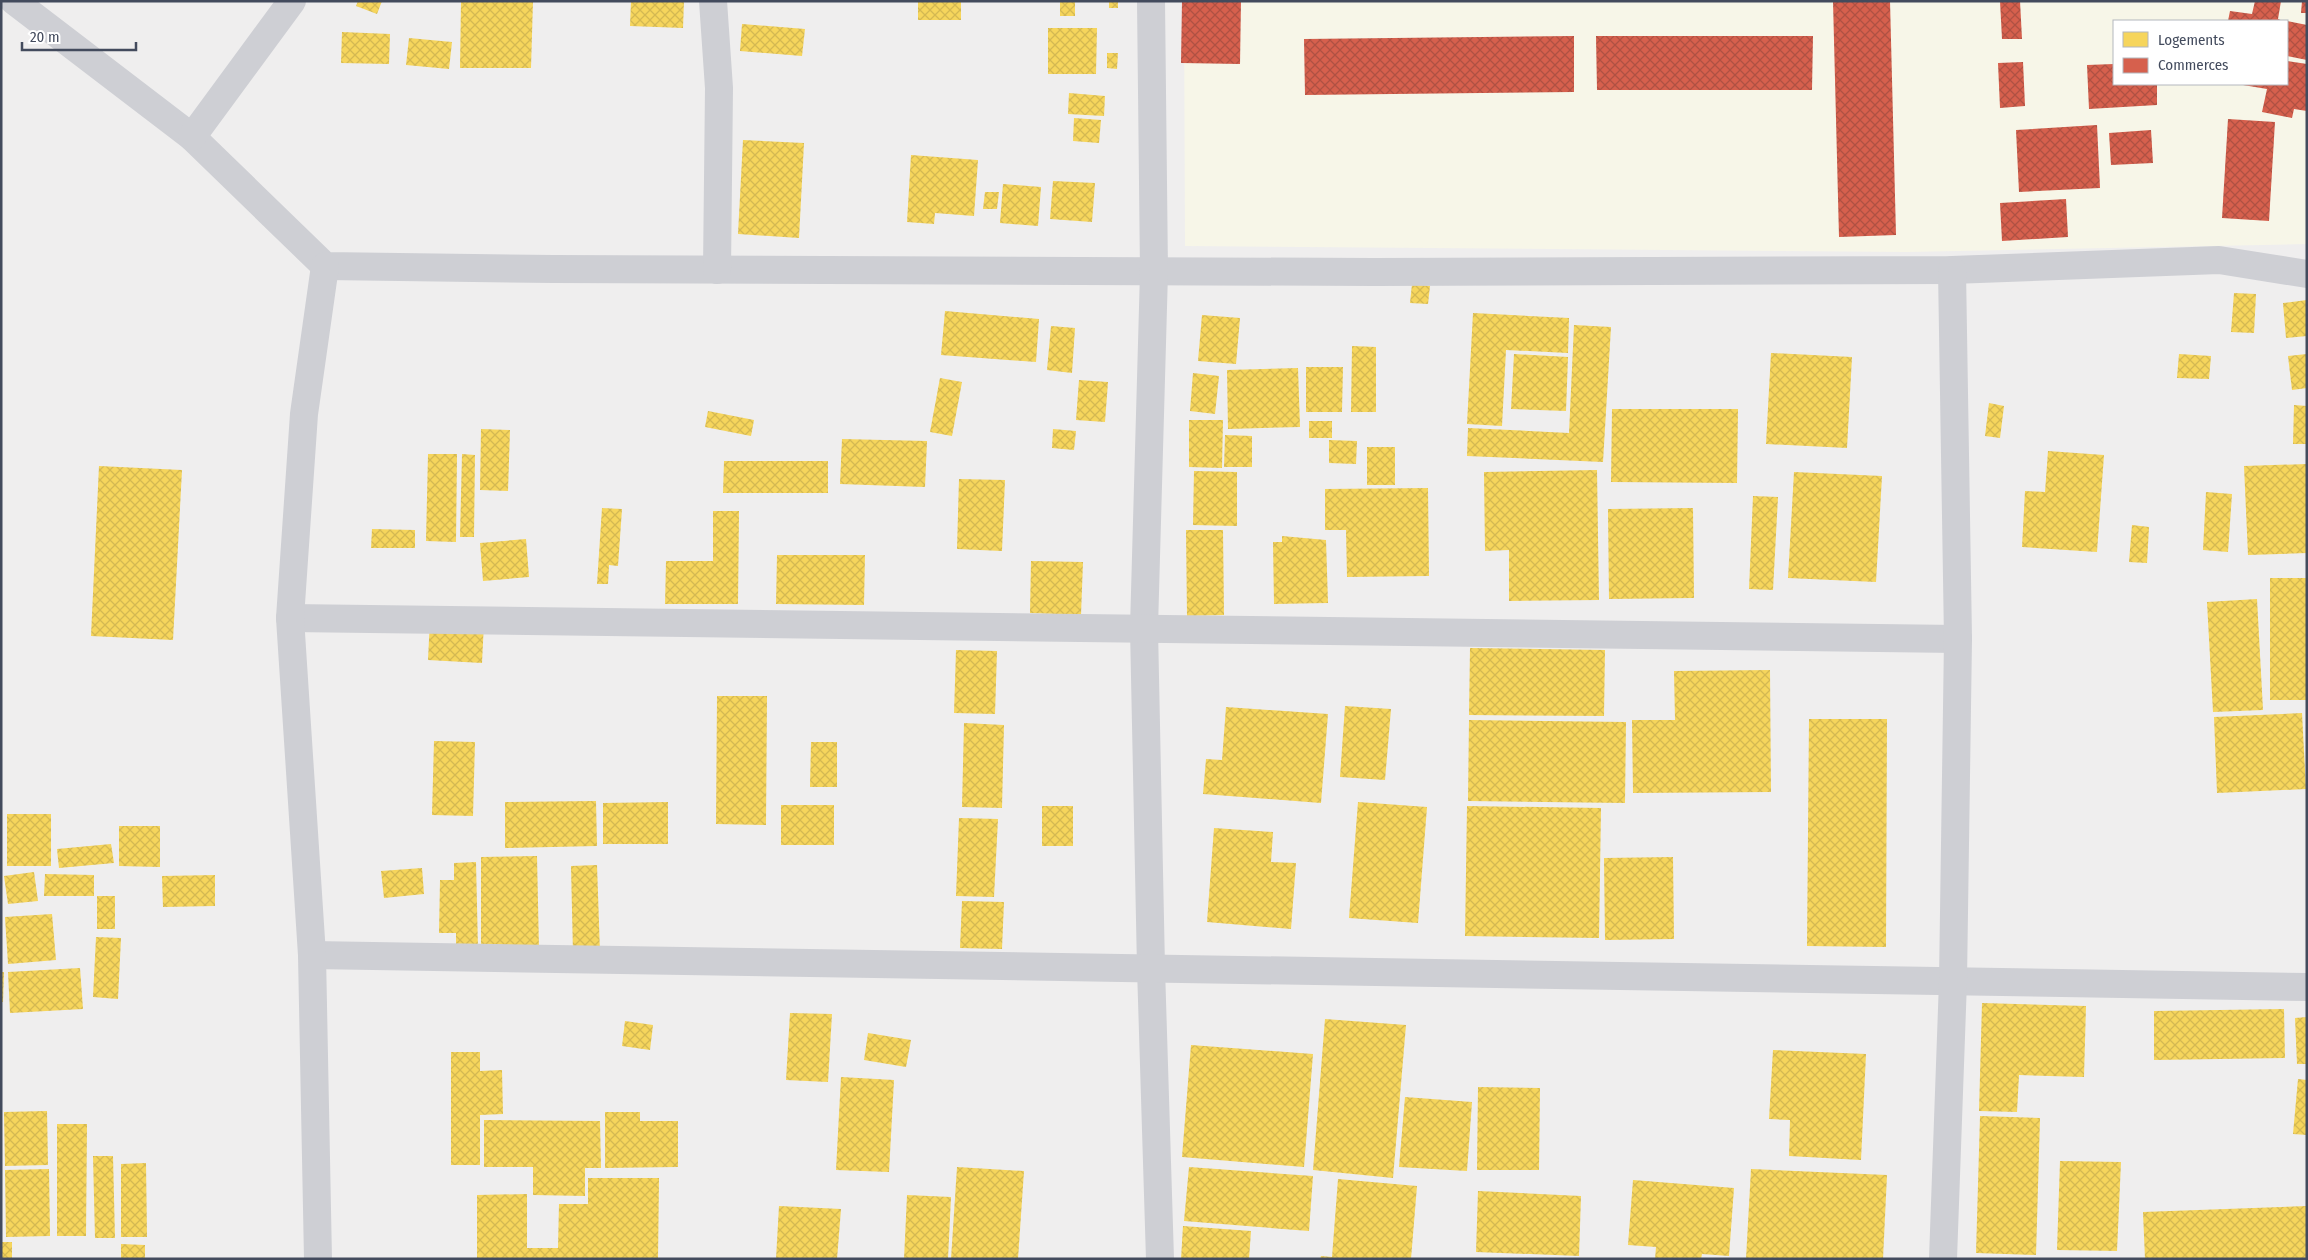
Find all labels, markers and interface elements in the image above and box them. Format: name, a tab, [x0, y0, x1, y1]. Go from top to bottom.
scale bar	[22, 20, 136, 52]
legend	[2113, 20, 2288, 85]
text: 20 m	[30, 28, 60, 46]
text: Logements	[2158, 31, 2225, 49]
text: Commerces	[2158, 56, 2228, 74]

